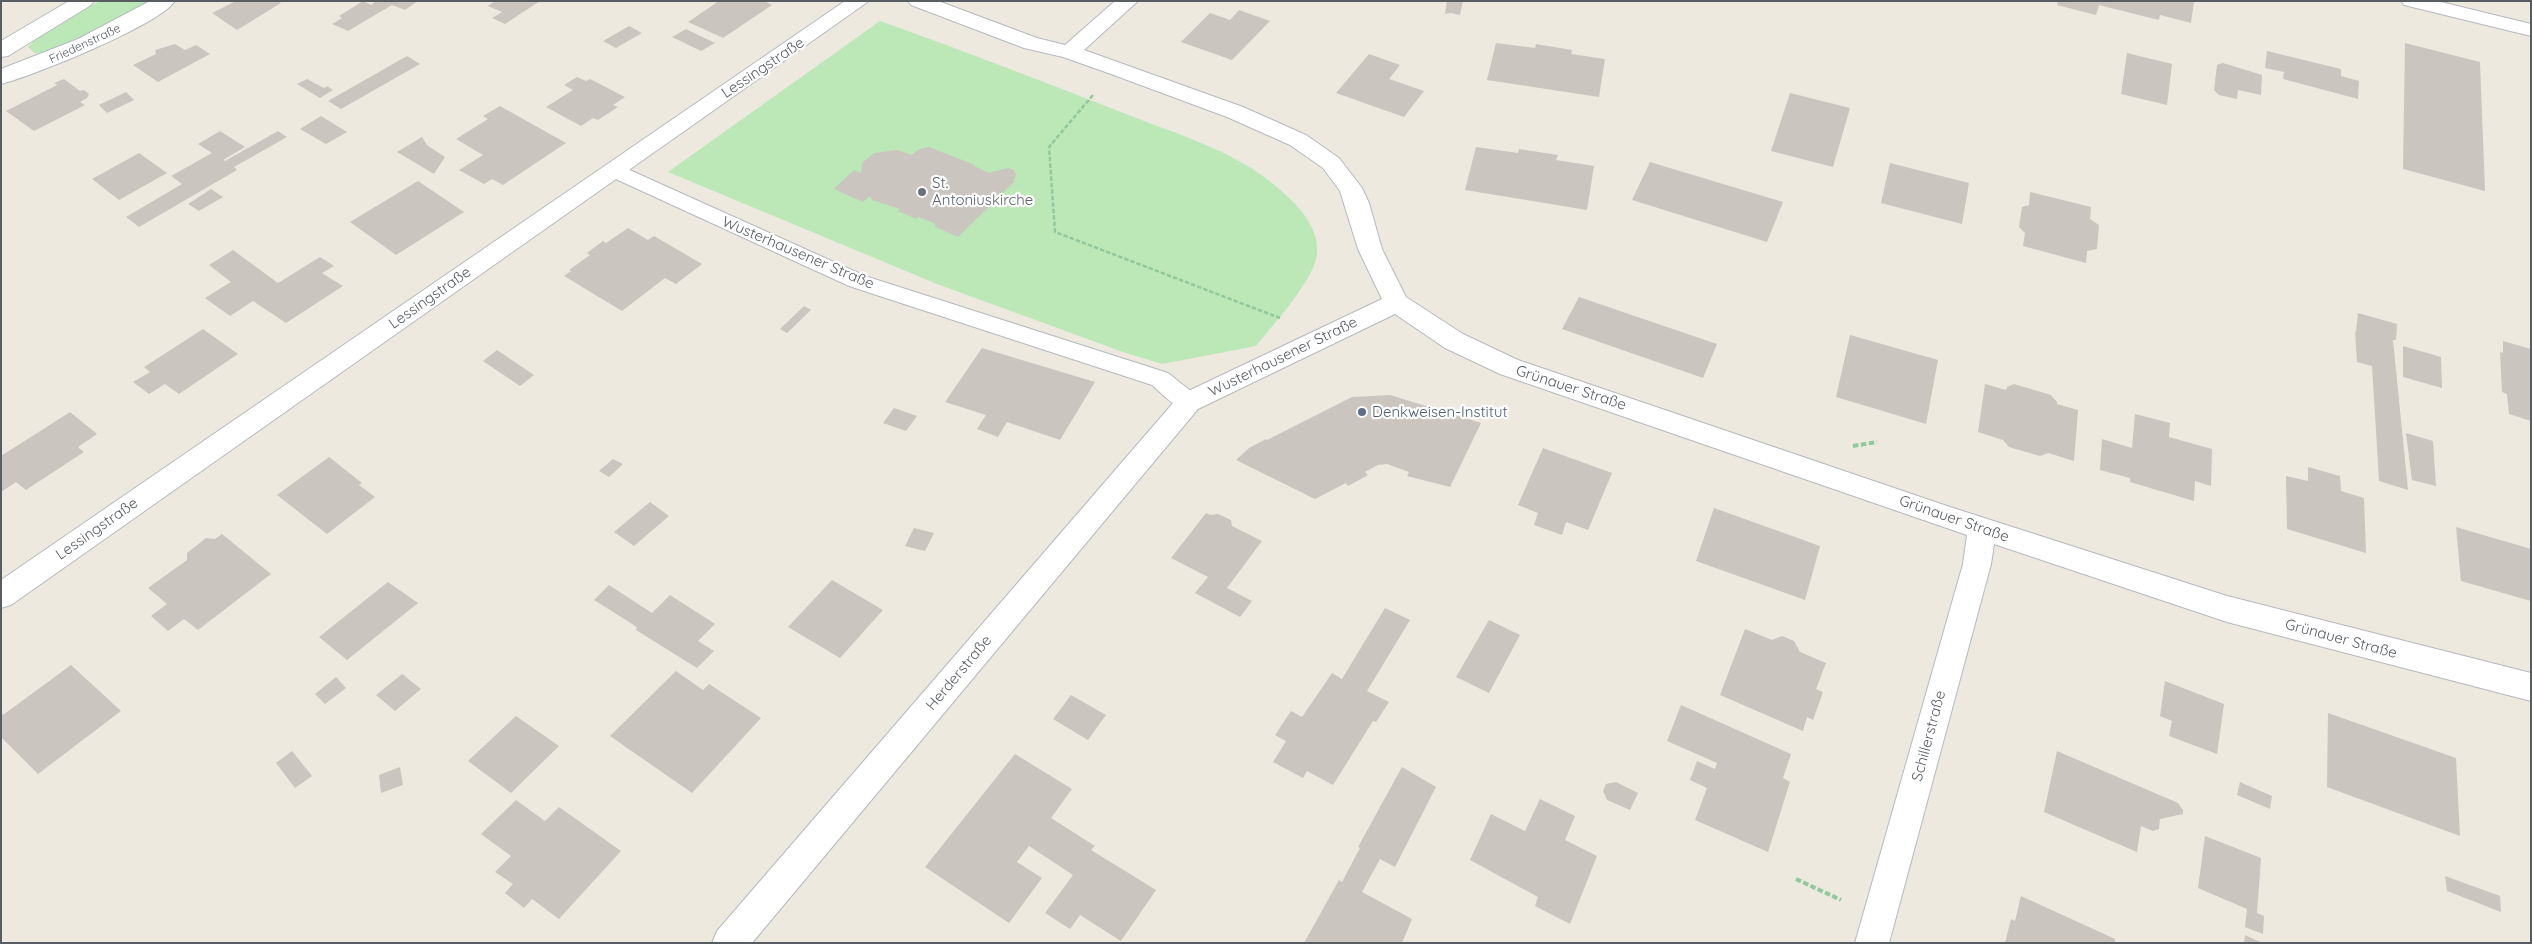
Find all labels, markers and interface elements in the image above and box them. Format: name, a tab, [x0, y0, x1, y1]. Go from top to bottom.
street label: Friedenstraße	[47, 21, 123, 67]
street label: Lessingstraße	[718, 34, 808, 102]
place label: St. Antoniuskirche	[932, 174, 1033, 209]
marker: St. Antoniuskirche	[916, 186, 928, 198]
street label: Wusterhausener Straße	[719, 213, 877, 293]
street label: Lessingstraße	[386, 263, 474, 333]
street label: Wusterhausener Straße	[1206, 313, 1360, 401]
street label: Grünauer Straße	[1514, 362, 1628, 414]
place label: Denkweisen-Institut	[1372, 403, 1508, 421]
marker: Denkweisen-Institut	[1356, 406, 1368, 418]
street label: Grünauer Straße	[1897, 492, 2011, 546]
street label: Lessingstraße	[53, 494, 141, 564]
street label: Grünauer Straße	[2283, 615, 2399, 663]
street label: Herderstraße	[922, 632, 996, 714]
street label: Schillerstraße	[1908, 689, 1950, 783]

